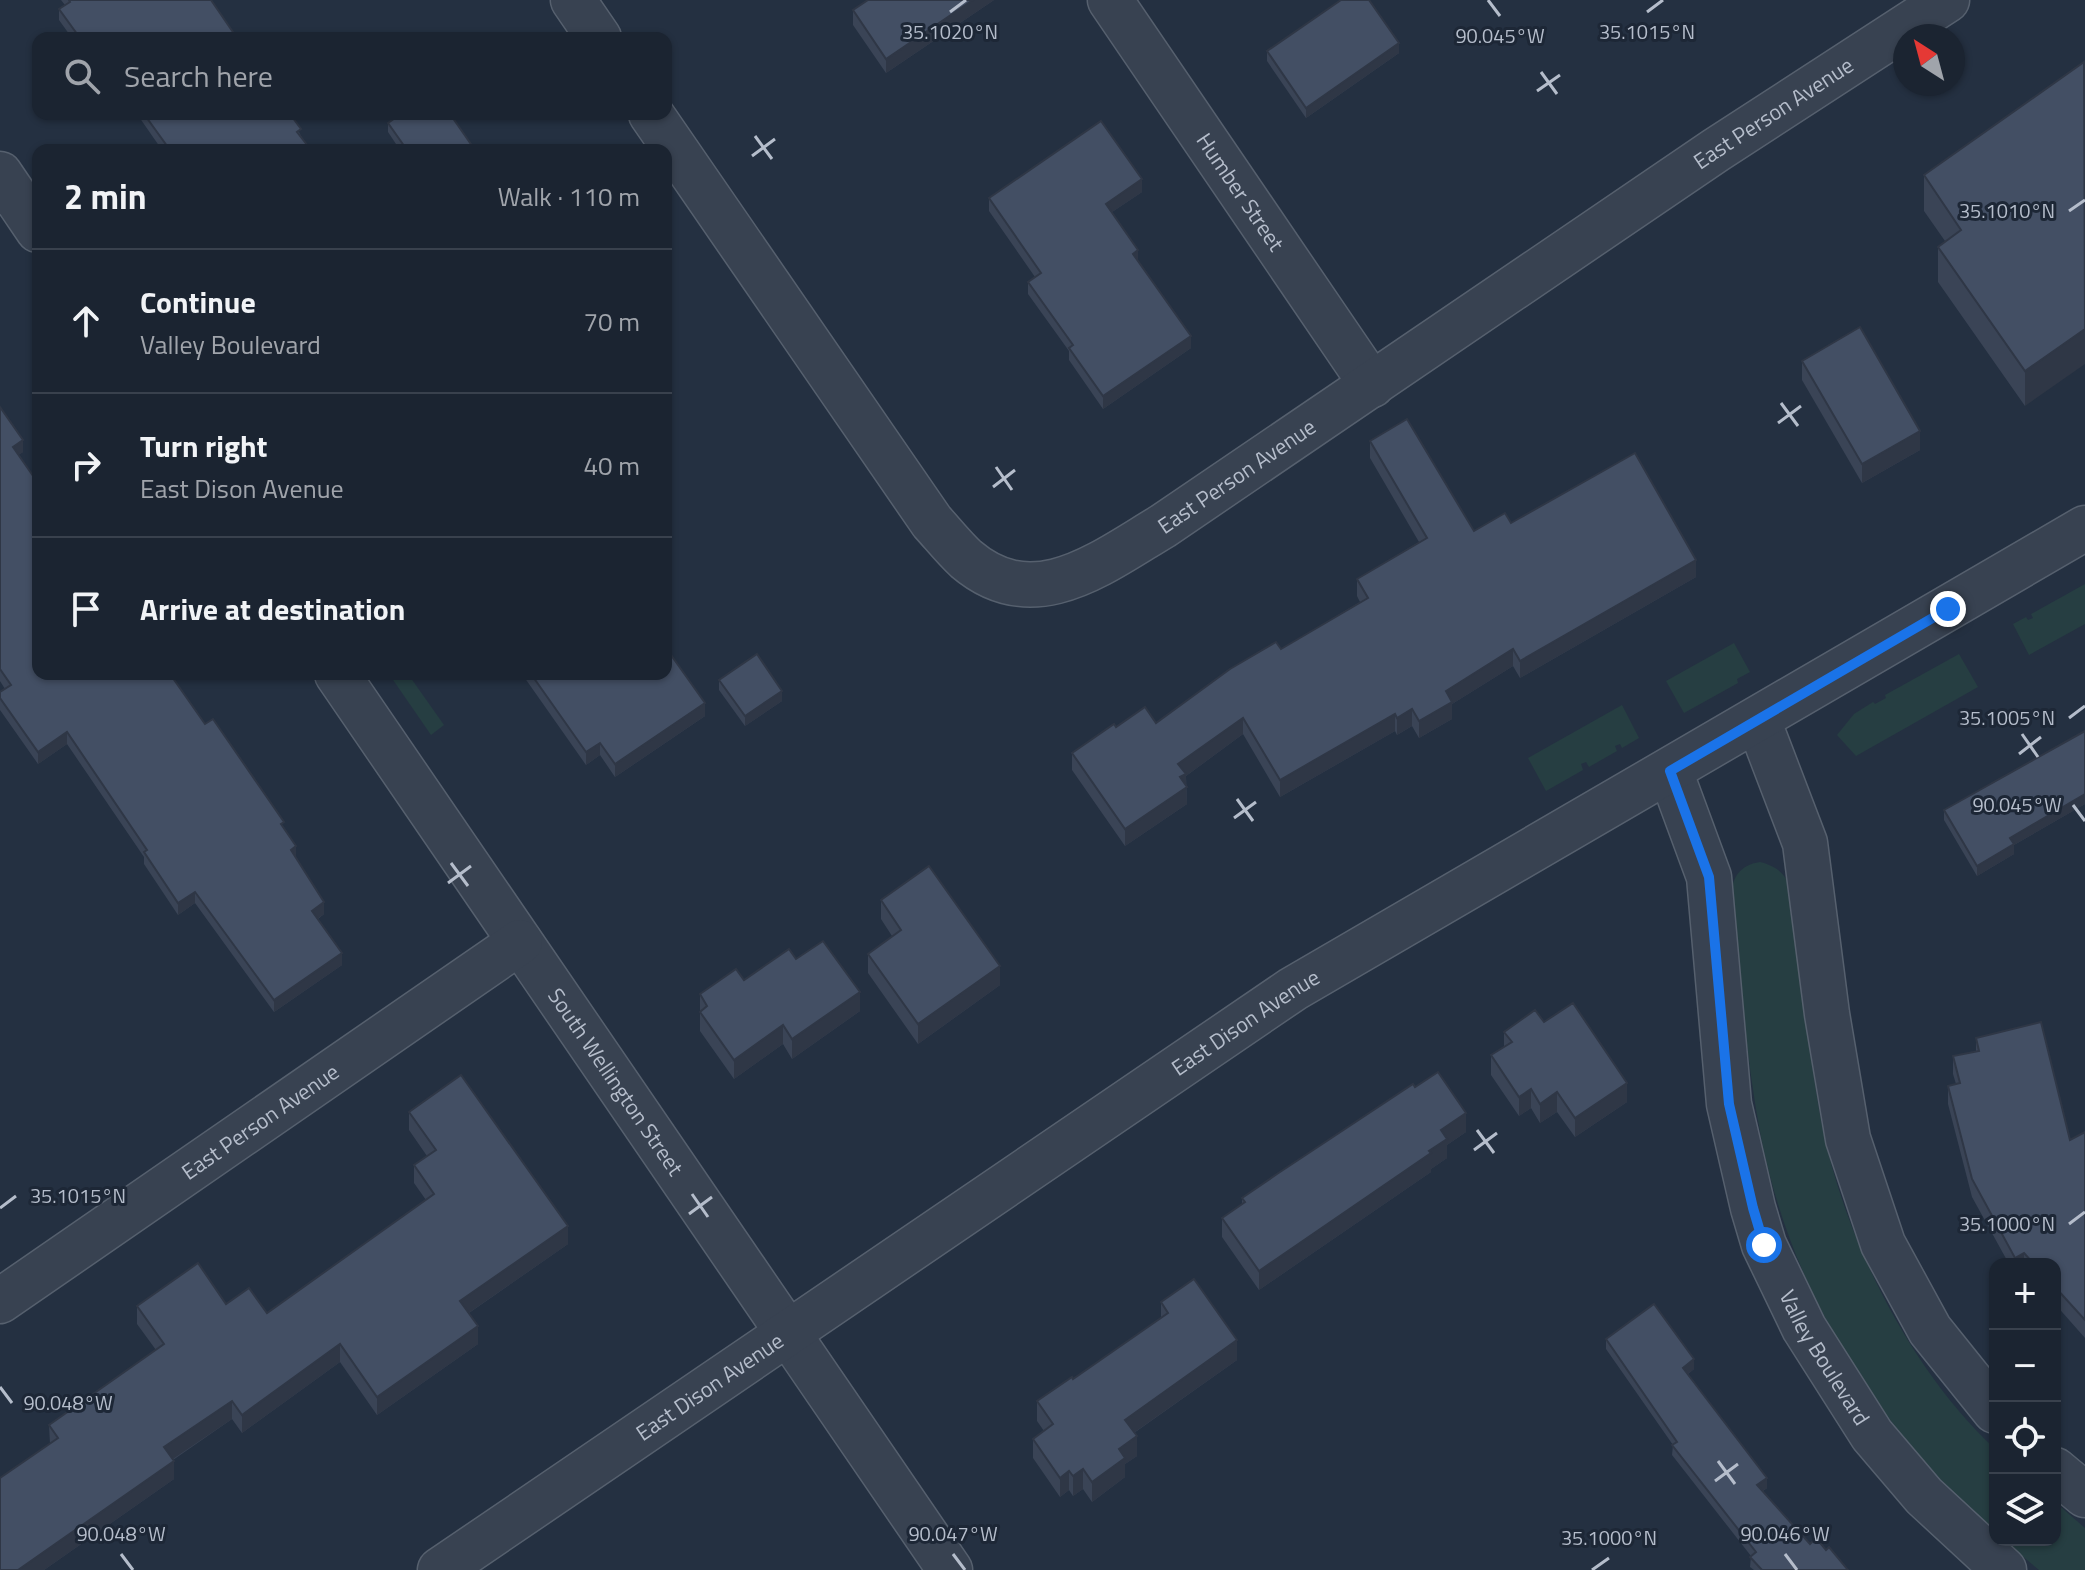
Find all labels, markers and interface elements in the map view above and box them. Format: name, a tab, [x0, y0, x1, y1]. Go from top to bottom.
text: 35.1020°N	[902, 16, 998, 47]
text: 35.1015°N	[1599, 16, 1695, 47]
text: 90.045°W	[1455, 20, 1545, 51]
north arrow	[1893, 24, 1965, 96]
search box	[32, 32, 672, 120]
street label: East Person Avenue	[1686, 48, 1860, 178]
text: Search here	[124, 53, 273, 99]
icon: search	[60, 54, 104, 98]
street label: Humber Street	[1188, 126, 1293, 258]
text: 2 min	[64, 170, 147, 222]
text: Walk · 110 m	[498, 177, 640, 216]
text: 35.1010°N	[1959, 195, 2055, 226]
text: Continue	[140, 279, 256, 325]
icon: ahead	[64, 299, 108, 343]
text: 70 m	[583, 302, 640, 341]
text: Valley Boulevard	[140, 325, 321, 364]
street label: East Person Avenue	[1150, 410, 1323, 542]
text: Turn right	[140, 423, 268, 469]
icon: right	[64, 443, 108, 487]
text: 40 m	[583, 446, 640, 485]
text: East Dison Avenue	[140, 469, 344, 508]
text: Arrive at destination	[140, 586, 405, 632]
icon: arrive	[64, 587, 108, 631]
route end	[1930, 591, 1966, 627]
text: 35.1005°N	[1959, 702, 2055, 733]
text: 90.045°W	[1972, 789, 2062, 820]
street label: East Dison Avenue	[1164, 960, 1326, 1084]
street label: South Wellington Street	[540, 981, 692, 1183]
street label: East Person Avenue	[174, 1055, 346, 1188]
text: 35.1015°N	[30, 1180, 126, 1211]
text: 35.1000°N	[1959, 1208, 2055, 1239]
route start	[1746, 1227, 1782, 1263]
map controls	[1989, 1258, 2061, 1546]
button: +	[1989, 1258, 2061, 1330]
street label: Valley Boulevard	[1771, 1284, 1879, 1432]
street label: East Dison Avenue	[629, 1324, 790, 1449]
button: −	[1989, 1330, 2061, 1402]
text: 90.048°W	[23, 1387, 113, 1418]
button: locate	[1989, 1402, 2061, 1474]
button: layers	[1989, 1474, 2061, 1546]
text: 90.048°W	[76, 1518, 166, 1549]
text: 90.047°W	[908, 1518, 998, 1549]
text: 90.046°W	[1740, 1518, 1830, 1549]
text: 35.1000°N	[1561, 1522, 1657, 1553]

